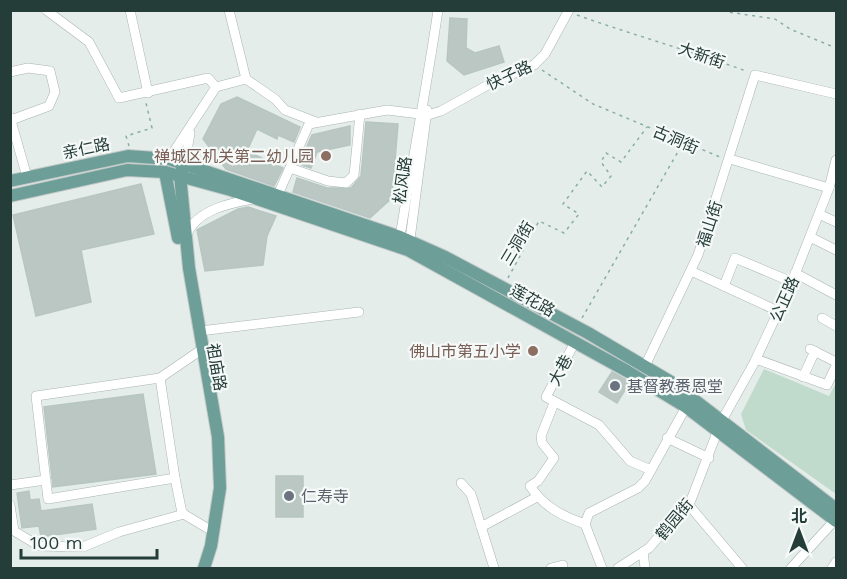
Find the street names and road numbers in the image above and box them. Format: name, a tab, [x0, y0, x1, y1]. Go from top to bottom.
street label: 大新街	[676, 39, 728, 72]
street label: 快子路	[483, 57, 535, 94]
street label: 古洞街	[650, 121, 702, 158]
street label: 亲仁路	[61, 134, 112, 163]
street label: 松风路	[390, 155, 415, 205]
street label: 福山街	[693, 198, 726, 250]
street label: 三洞街	[497, 218, 538, 269]
street label: 公正路	[766, 273, 803, 325]
street label: 莲花路	[507, 280, 558, 320]
street label: 祖庙路	[203, 342, 230, 392]
street label: 大巷	[545, 352, 576, 389]
street label: 鹤园街	[652, 495, 697, 544]

